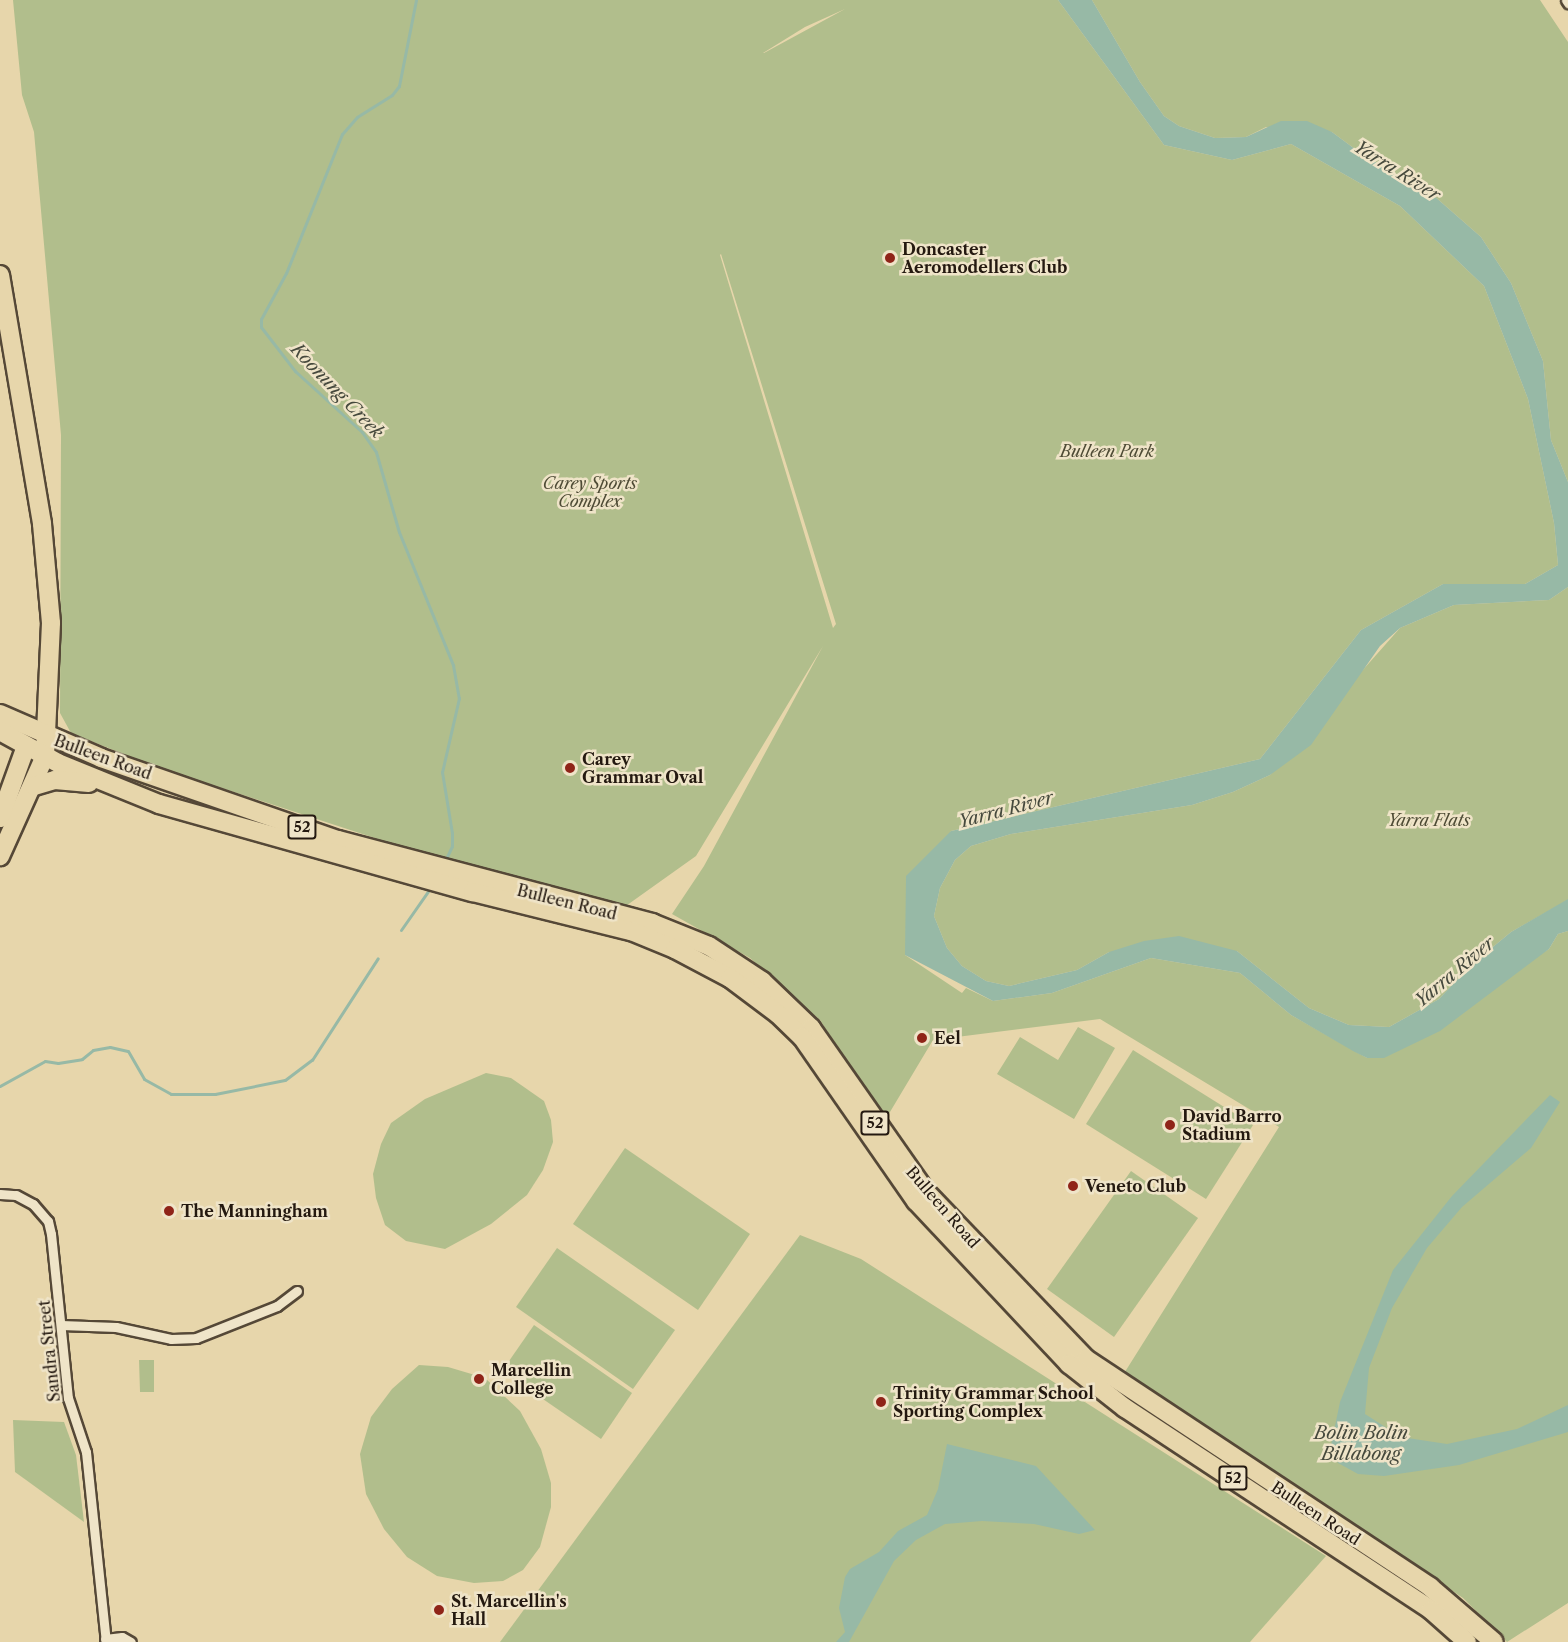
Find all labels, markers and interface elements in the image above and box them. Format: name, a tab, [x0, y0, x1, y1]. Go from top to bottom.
water label: Yarra River	[1350, 136, 1444, 206]
place label: Doncaster Aeromodellers Club	[902, 239, 1067, 277]
marker: Doncaster Aeromodellers Club	[883, 251, 897, 265]
water label: Koonung Creek	[286, 339, 388, 443]
park label: Bulleen Park	[1060, 441, 1154, 461]
park label: Carey Sports Complex	[543, 473, 637, 511]
street label: Bulleen Road	[52, 730, 154, 784]
place label: Carey Grammar Oval	[582, 749, 704, 787]
marker: Carey Grammar Oval	[563, 761, 577, 775]
water label: Yarra River	[956, 787, 1056, 833]
park label: Yarra Flats	[1388, 810, 1470, 830]
road number: 52	[287, 815, 317, 839]
street label: Bulleen Road	[515, 880, 619, 924]
water label: Yarra River	[1411, 932, 1499, 1012]
place label: Eel	[934, 1028, 961, 1048]
marker: Eel	[915, 1031, 929, 1045]
place label: David Barro Stadium	[1182, 1106, 1282, 1144]
road number: 52	[860, 1111, 890, 1135]
marker: David Barro Stadium	[1163, 1118, 1177, 1132]
street label: Bulleen Road	[902, 1162, 984, 1252]
place label: Veneto Club	[1085, 1176, 1186, 1196]
marker: Veneto Club	[1066, 1179, 1080, 1193]
place label: The Manningham	[181, 1201, 328, 1221]
marker: The Manningham	[162, 1204, 176, 1218]
street label: Sandra Street	[34, 1299, 64, 1403]
place label: Marcellin College	[491, 1360, 571, 1398]
marker: Marcellin College	[472, 1372, 486, 1386]
place label: Trinity Grammar School Sporting Complex	[893, 1383, 1094, 1421]
marker: Trinity Grammar School Sporting Complex	[874, 1395, 888, 1409]
water label: Bolin Bolin Billabong	[1314, 1423, 1408, 1466]
road number: 52	[1218, 1466, 1248, 1490]
street label: Bulleen Road	[1268, 1477, 1364, 1549]
place label: St. Marcellin's Hall	[451, 1591, 567, 1629]
marker: St. Marcellin's Hall	[432, 1603, 446, 1617]

